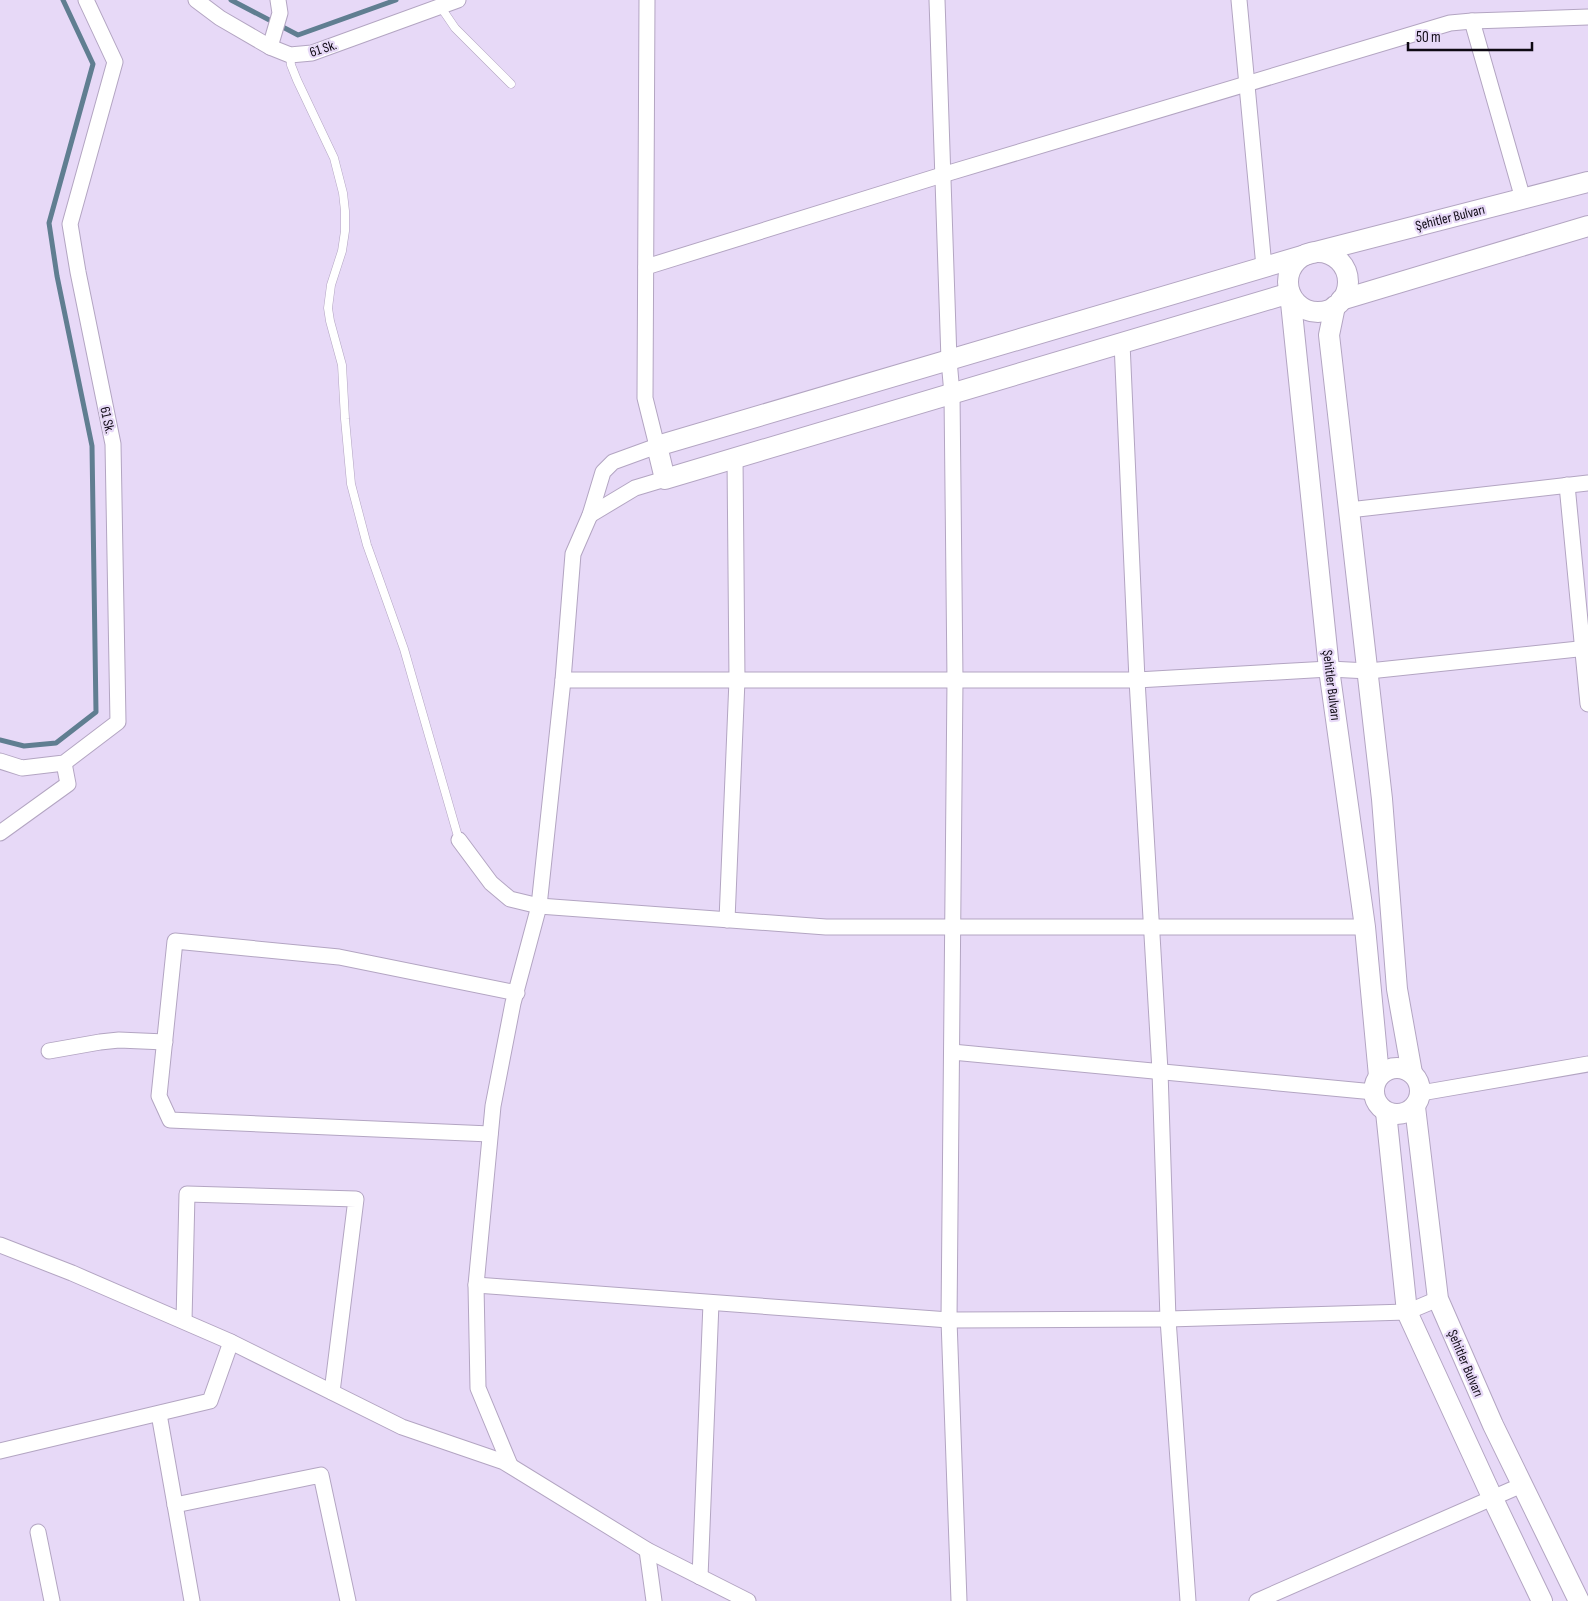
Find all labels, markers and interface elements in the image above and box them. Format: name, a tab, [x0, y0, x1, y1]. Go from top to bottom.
scale bar	[1408, 20, 1532, 52]
text: 50 m	[1416, 28, 1441, 47]
street label: 61 Sk.	[308, 36, 339, 61]
street label: Şehitler Bulvarı	[1414, 201, 1487, 234]
street label: 61 Sk.	[96, 405, 119, 435]
street label: Şehitler Bulvarı	[1319, 649, 1344, 721]
street label: Şehitler Bulvarı	[1444, 1327, 1487, 1399]

